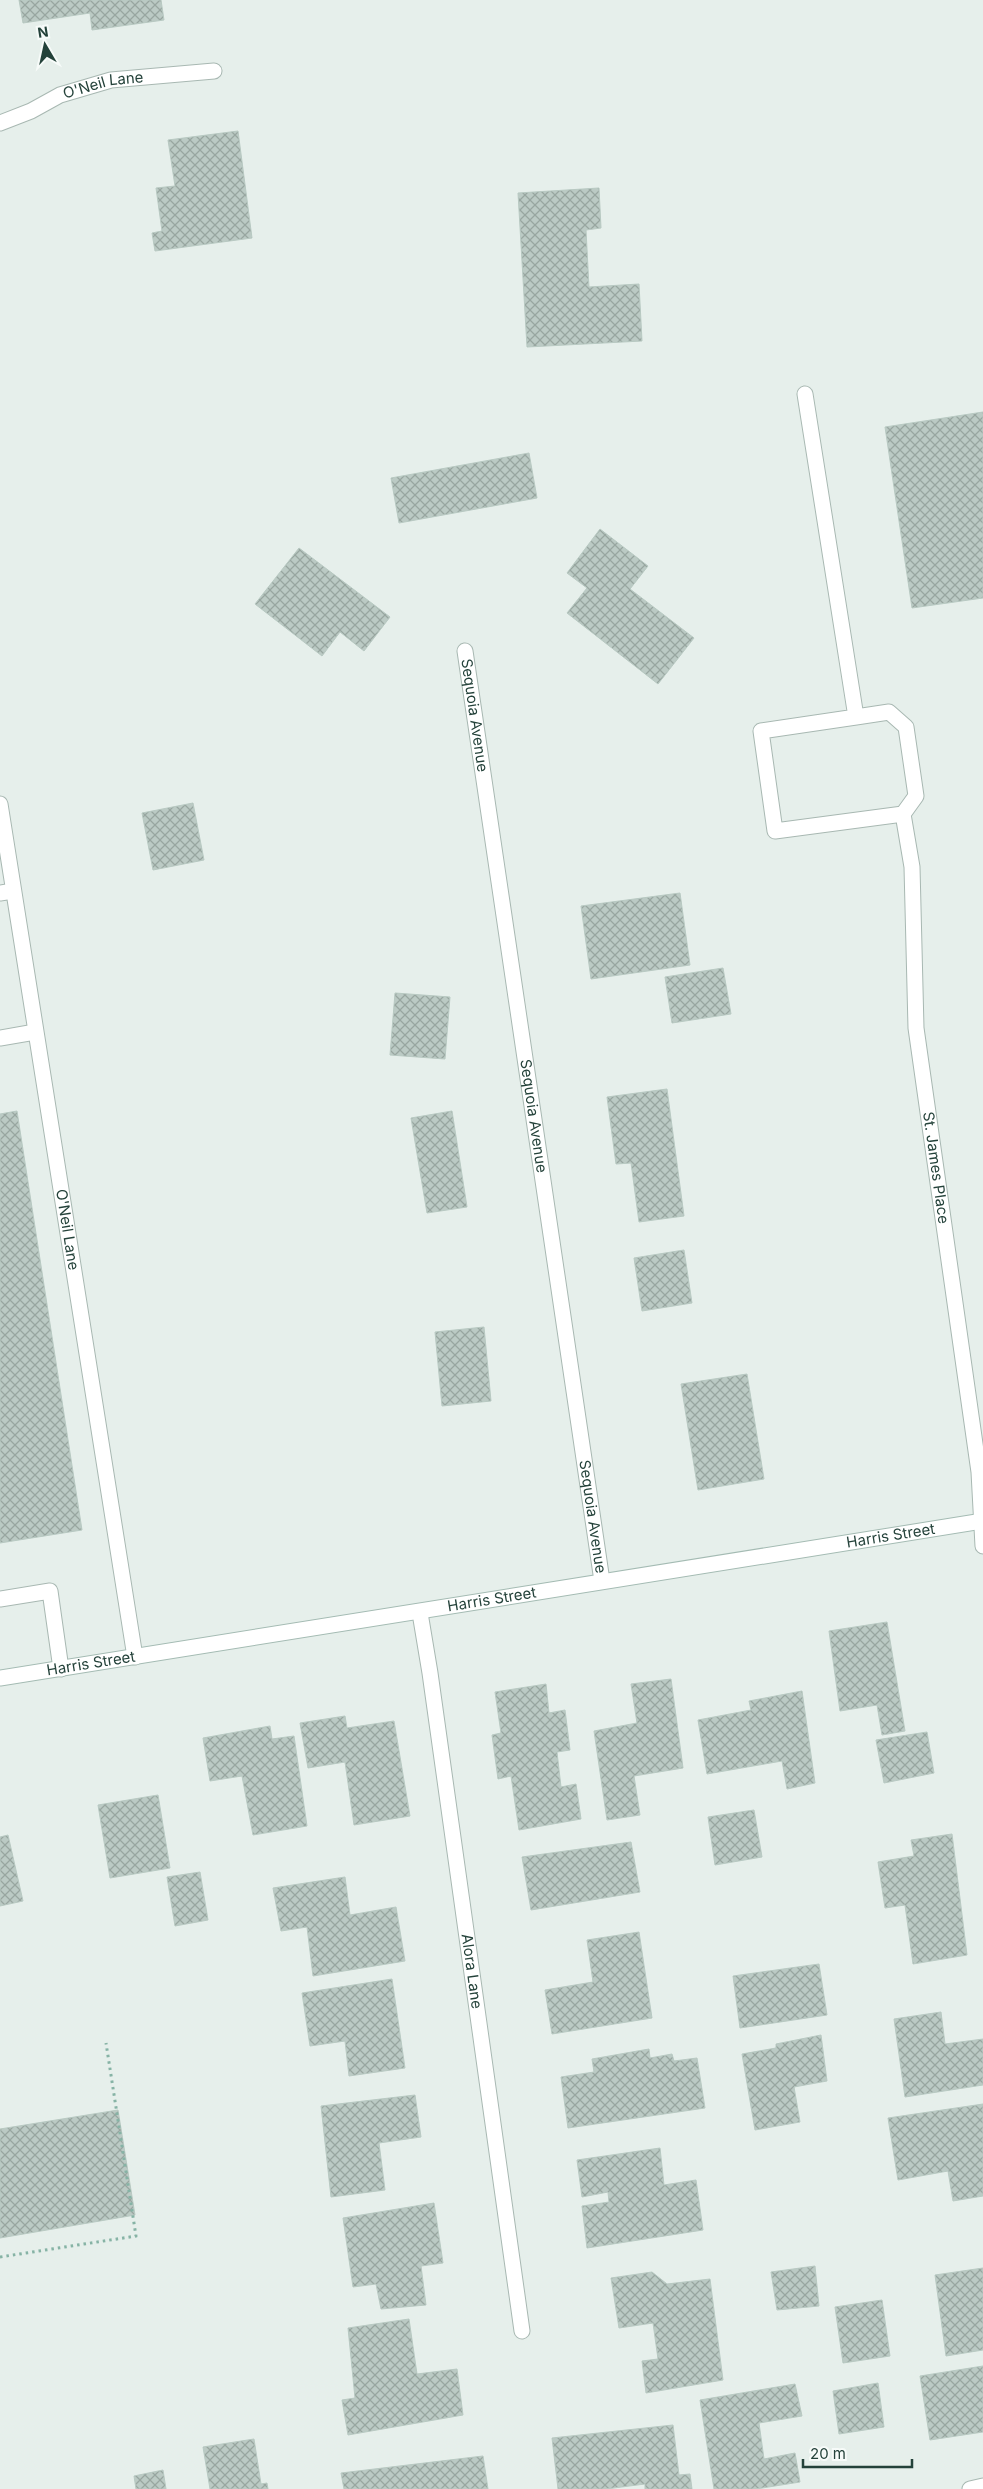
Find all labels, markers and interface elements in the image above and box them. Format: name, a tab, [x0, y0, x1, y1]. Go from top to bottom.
north arrow	[20, 20, 70, 70]
text: N	[36, 22, 49, 41]
street label: O'Neil Lane	[61, 67, 144, 103]
street label: Sequoia Avenue	[457, 657, 493, 773]
street label: Sequoia Avenue	[516, 1058, 552, 1174]
street label: St. James Place	[919, 1110, 954, 1225]
street label: O'Neil Lane	[52, 1188, 84, 1272]
street label: Sequoia Avenue	[575, 1459, 611, 1575]
street label: Harris Street	[845, 1519, 936, 1552]
street label: Harris Street	[446, 1583, 537, 1615]
street label: Harris Street	[45, 1647, 137, 1679]
street label: Alora Lane	[458, 1932, 487, 2010]
scale bar	[803, 2436, 912, 2468]
text: 20 m	[810, 2444, 846, 2463]

